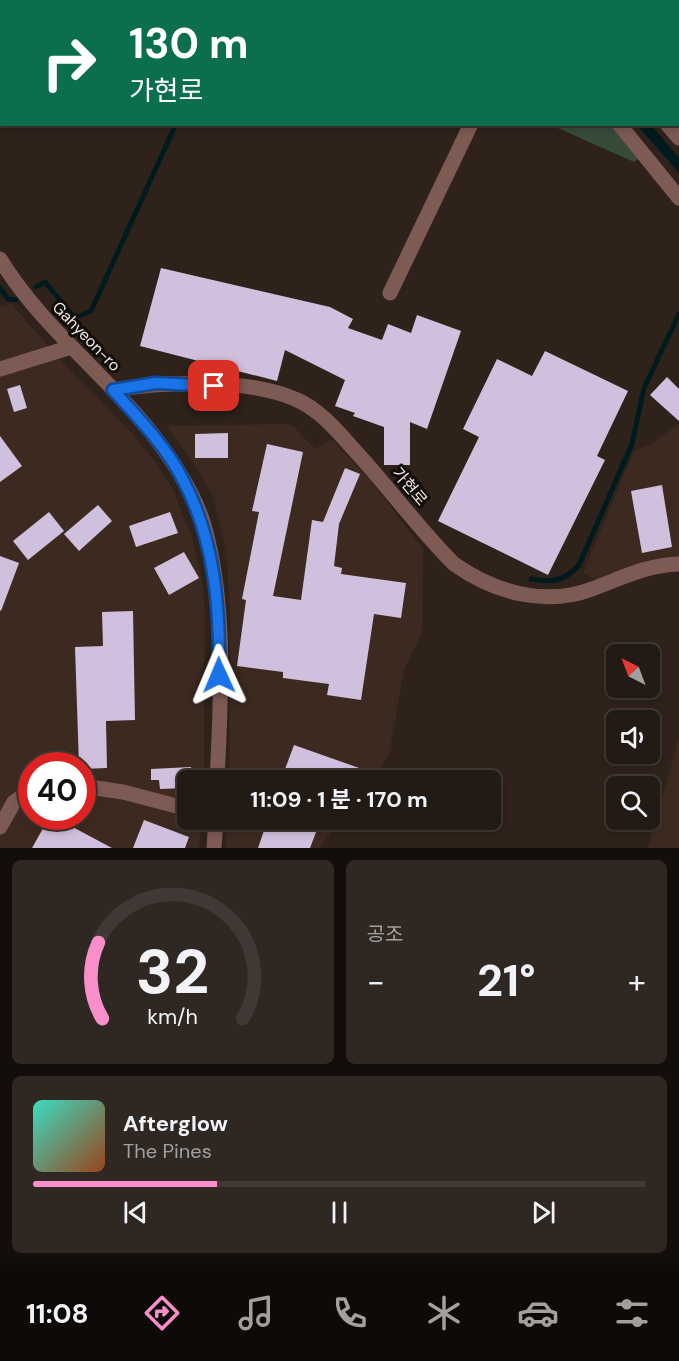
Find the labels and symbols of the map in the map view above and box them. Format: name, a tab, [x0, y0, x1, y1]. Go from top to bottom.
street label: Gahyeon-ro	[48, 297, 125, 376]
pin	[188, 360, 239, 411]
street label: 가현로	[387, 463, 432, 510]
position arrow	[187, 643, 251, 707]
north arrow	[606, 644, 660, 698]
speed limit sign: 40	[18, 752, 96, 830]

